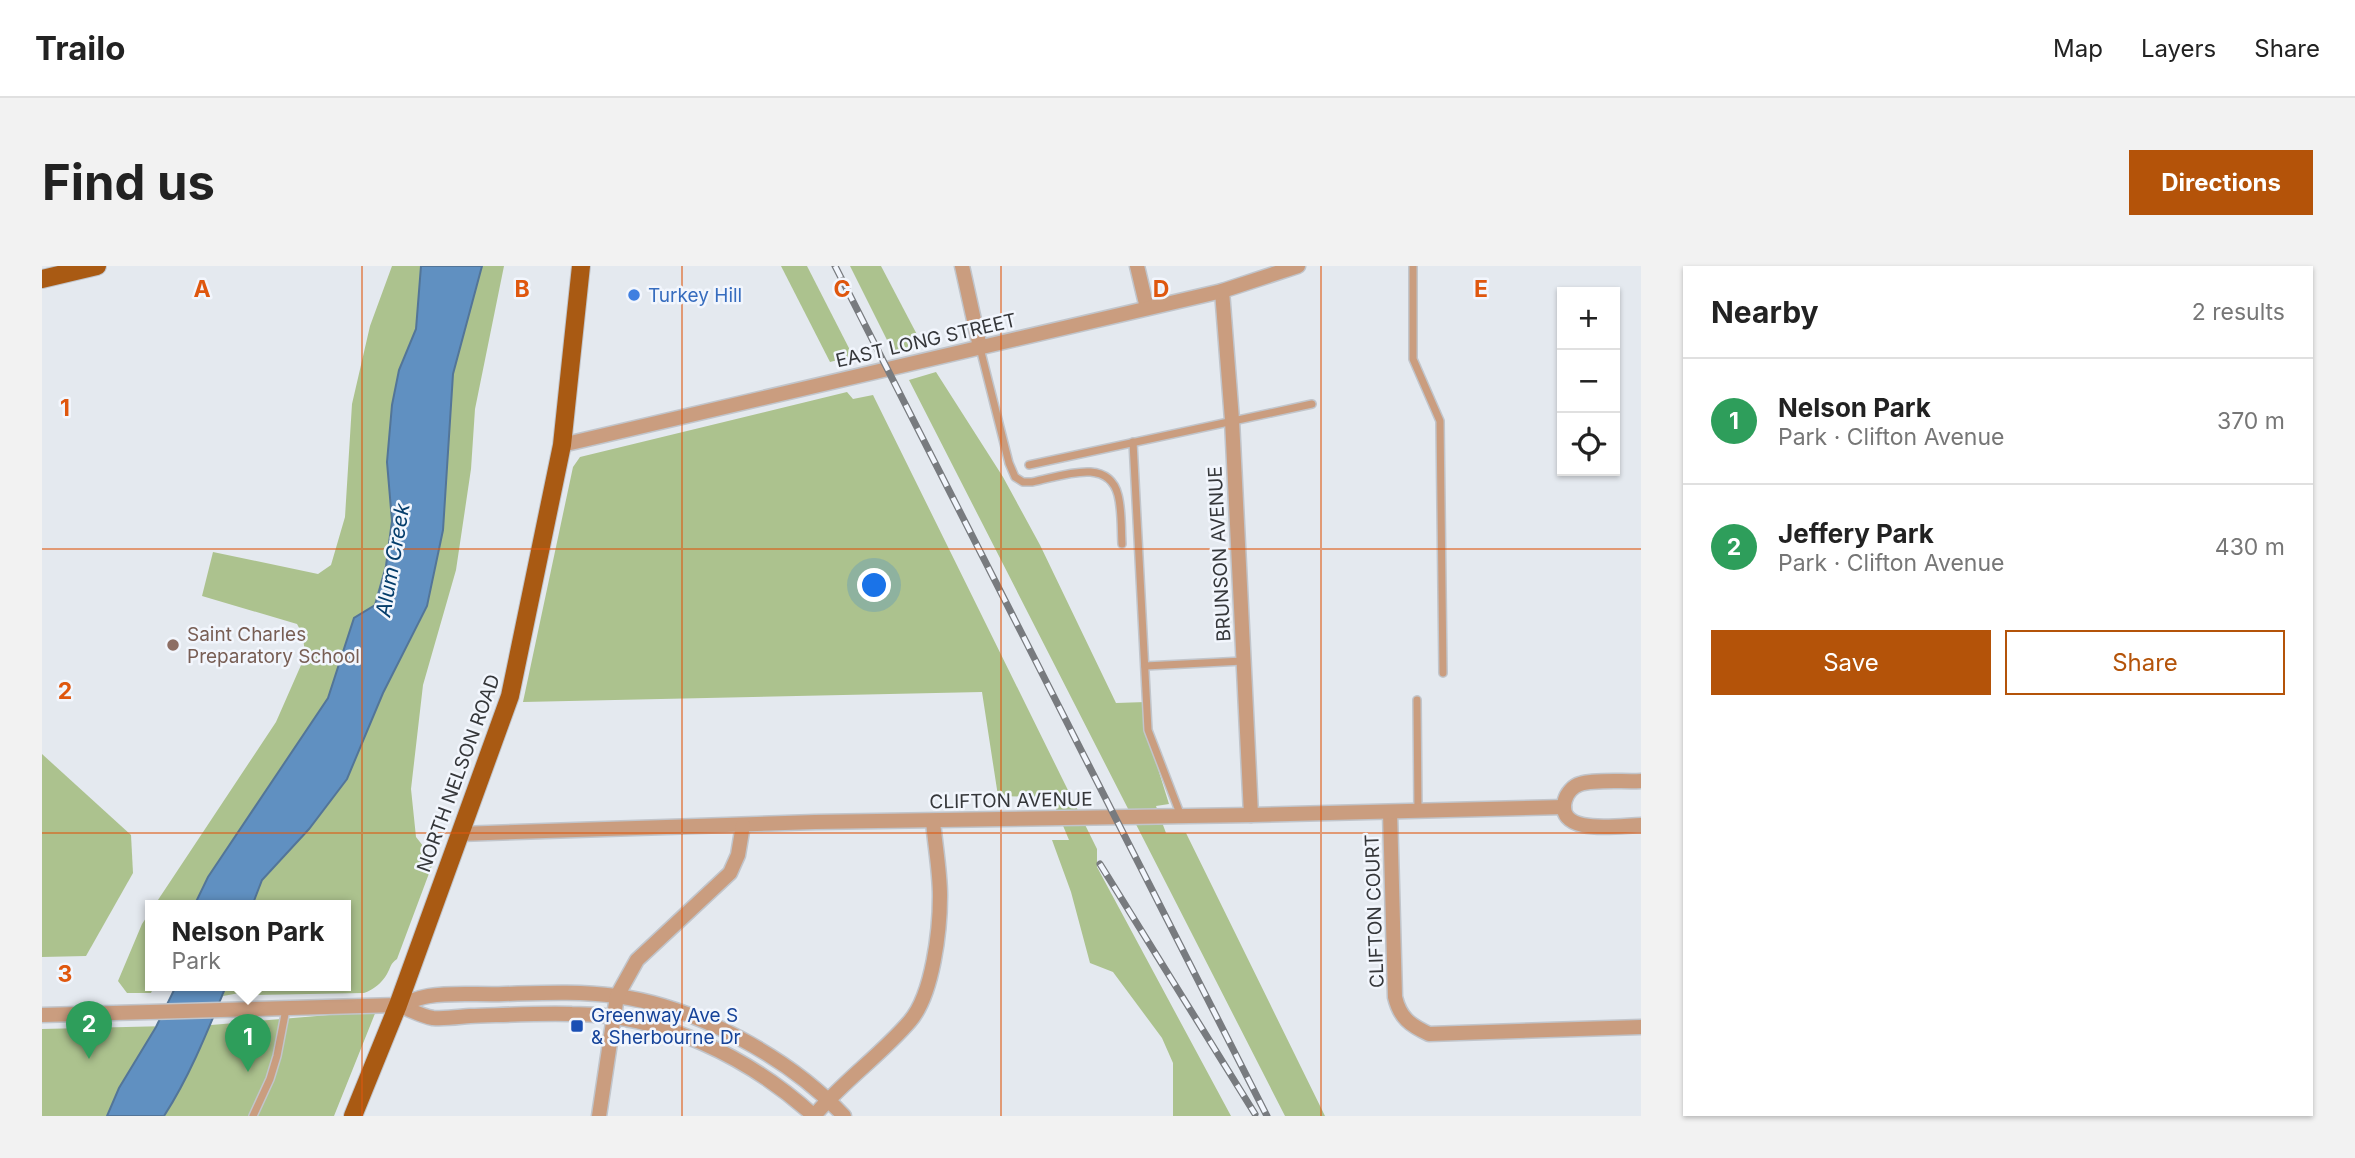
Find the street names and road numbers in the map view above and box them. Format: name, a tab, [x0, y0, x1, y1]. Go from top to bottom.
street label: EAST LONG STREET	[834, 309, 1019, 372]
street label: BRUNSON AVENUE	[1203, 466, 1236, 642]
street label: NORTH NELSON ROAD	[412, 671, 505, 875]
street label: CLIFTON AVENUE	[929, 788, 1093, 813]
street label: CLIFTON COURT	[1360, 834, 1389, 988]

